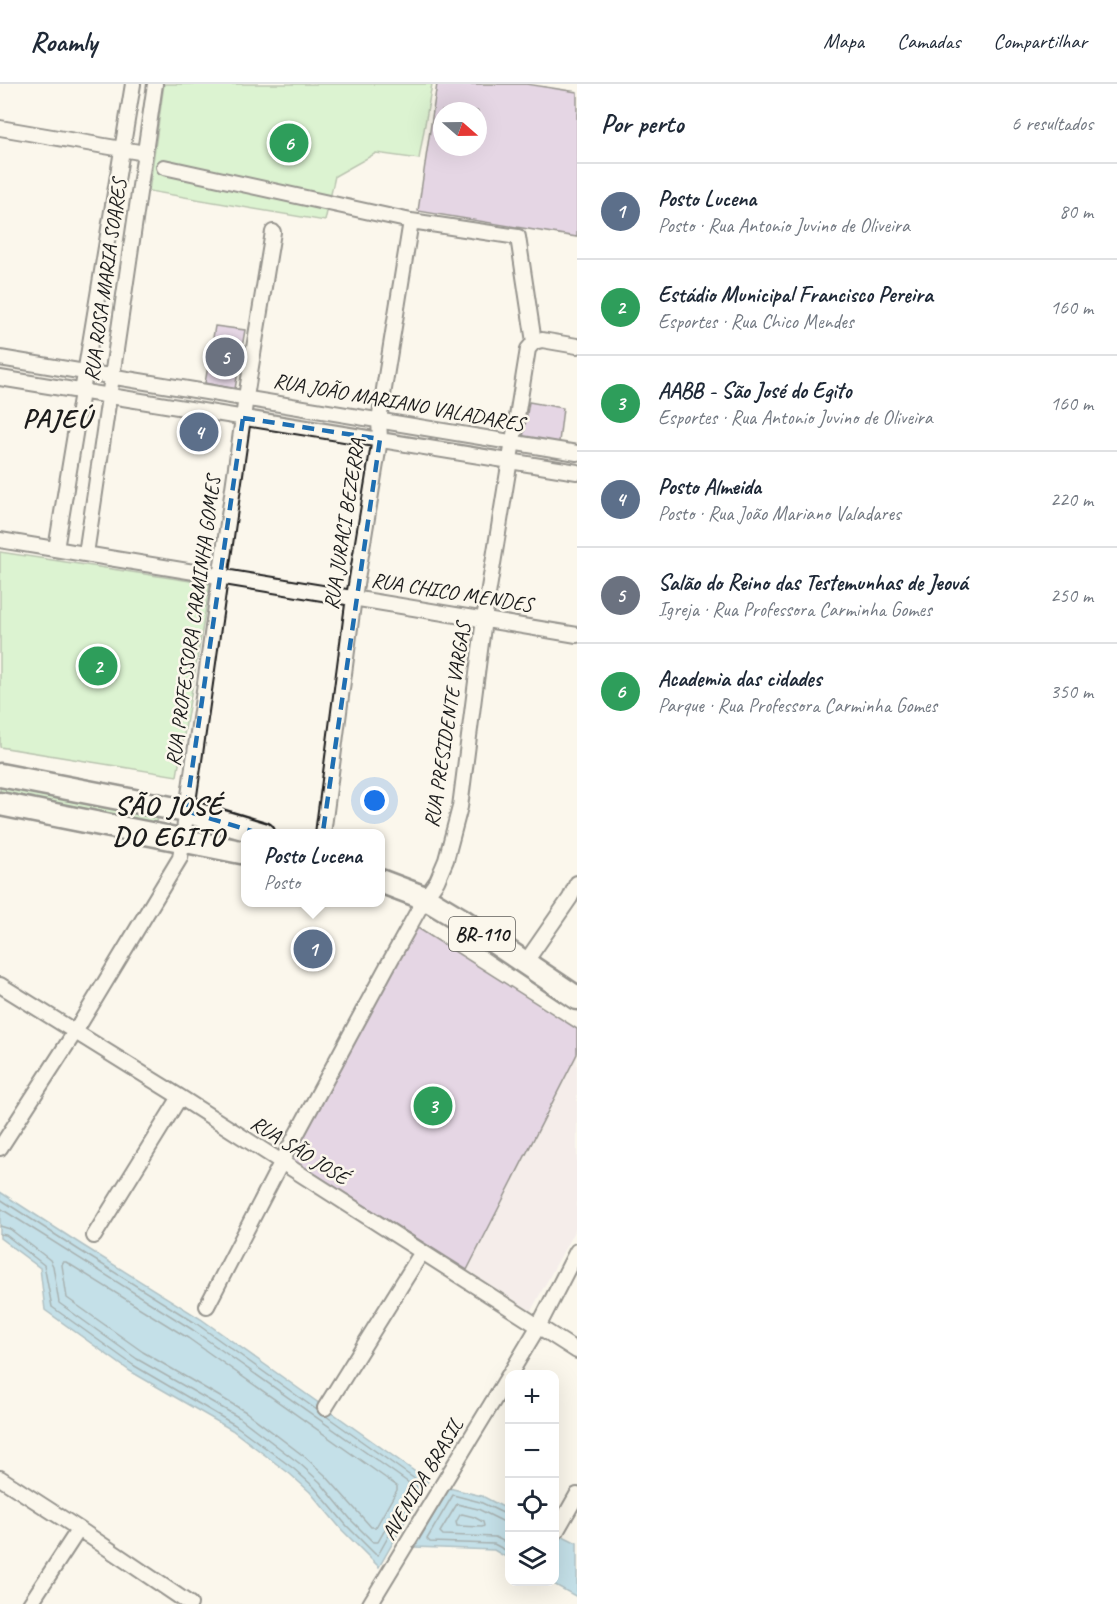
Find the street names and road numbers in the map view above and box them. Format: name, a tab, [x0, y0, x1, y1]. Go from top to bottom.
street label: RUA ROSA MARIA SOARES	[78, 174, 132, 383]
street label: RUA JOÃO MARIANO VALADARES	[271, 367, 529, 437]
street label: RUA JURACI BEZERRA	[318, 436, 370, 611]
street label: RUA PROFESSORA CARMINHA GOMES	[160, 471, 227, 768]
street label: RUA CHICO MENDES	[370, 566, 537, 618]
street label: RUA PRESIDENTE VARGAS	[418, 618, 476, 829]
road number: BR-110	[449, 917, 515, 951]
street label: RUA SÃO JOSÉ	[246, 1110, 356, 1192]
street label: AVENIDA BRASIL	[375, 1413, 469, 1545]

